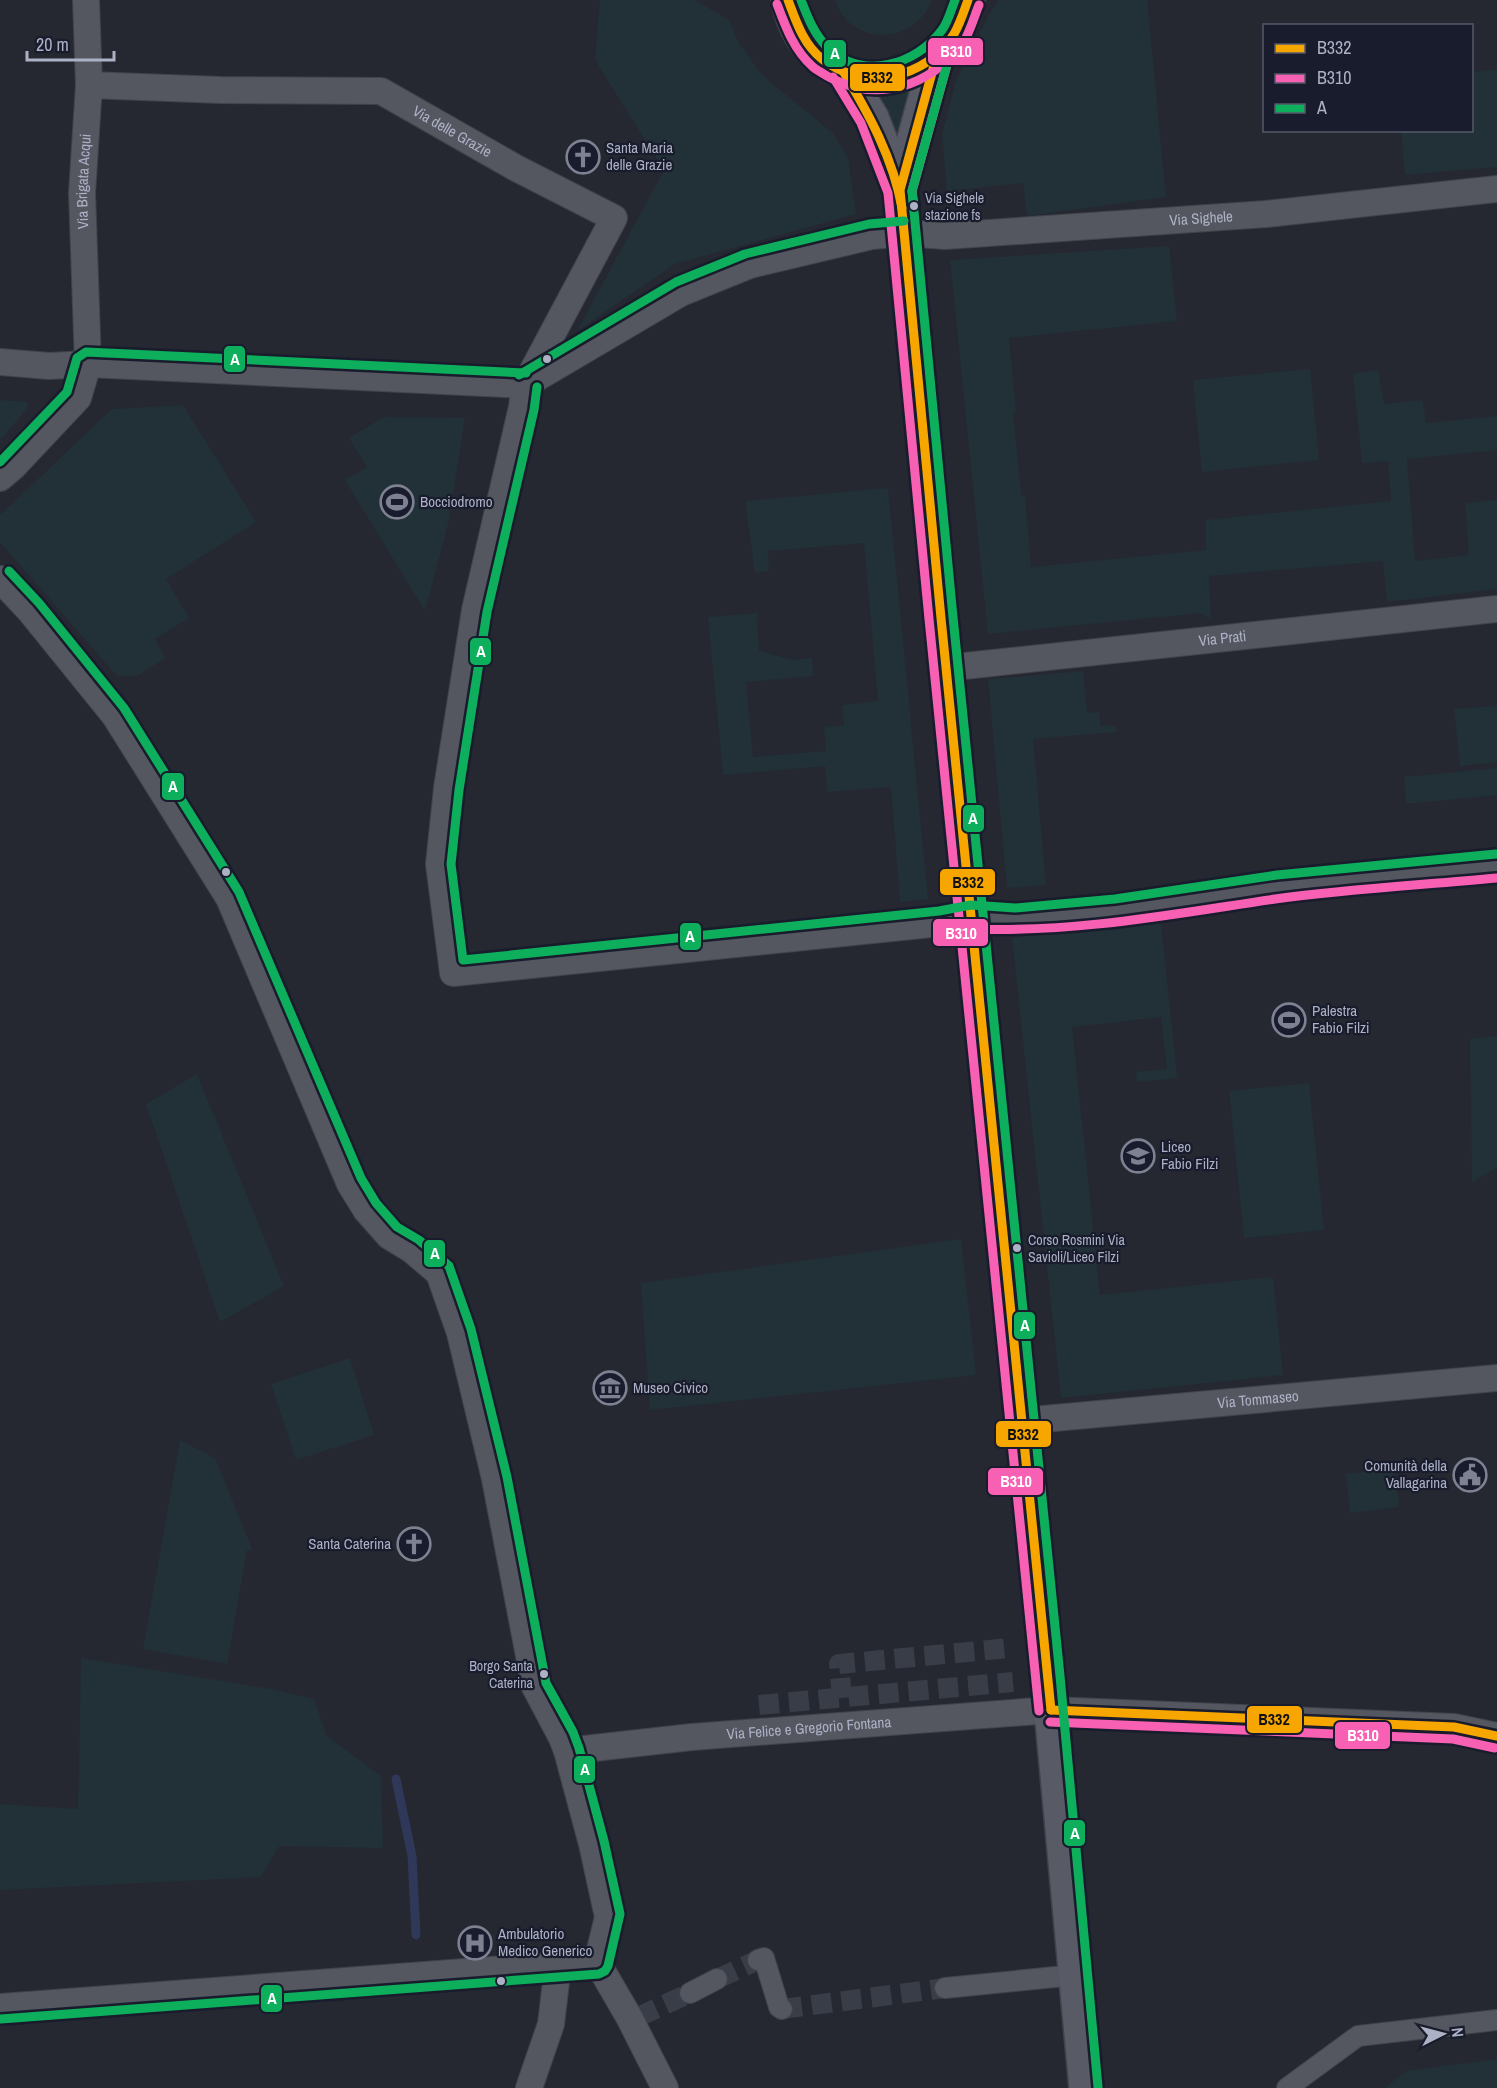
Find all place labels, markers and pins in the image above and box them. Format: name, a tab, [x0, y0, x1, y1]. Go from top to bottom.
place label: Santa Maria delle Grazie	[606, 137, 673, 175]
church icon: Santa Maria delle Grazie	[565, 139, 601, 175]
place label: Via Sighele stazione fs	[925, 189, 984, 224]
marker: Via Sighele stazione fs	[908, 200, 920, 212]
unlabelled marker	[541, 353, 553, 365]
sports icon: Bocciodromo	[379, 484, 415, 520]
place label: Bocciodromo	[420, 491, 493, 512]
unlabelled marker	[220, 866, 232, 878]
place label: Palestra Fabio Filzi	[1312, 1000, 1370, 1038]
sports icon: Palestra Fabio Filzi	[1271, 1002, 1307, 1038]
place label: Liceo Fabio Filzi	[1161, 1136, 1219, 1174]
school or university icon: Liceo Fabio Filzi	[1120, 1138, 1156, 1174]
place label: Corso Rosmini Via Savioli/Liceo Filzi	[1028, 1231, 1125, 1266]
marker: Corso Rosmini Via Savioli/Liceo Filzi	[1011, 1242, 1023, 1254]
museum icon: Museo Civico	[592, 1370, 628, 1406]
place label: Museo Civico	[633, 1377, 708, 1398]
place label: Comunità della Vallagarina	[1364, 1455, 1447, 1493]
public building icon: Comunità della Vallagarina	[1452, 1457, 1488, 1493]
church icon: Santa Caterina	[396, 1526, 432, 1562]
place label: Santa Caterina	[308, 1533, 391, 1554]
place label: Borgo Santa Caterina	[469, 1657, 534, 1692]
marker: Borgo Santa Caterina	[538, 1668, 550, 1680]
place label: Ambulatorio Medico Generico	[497, 1923, 593, 1961]
hospital icon: Ambulatorio Medico Generico	[457, 1925, 493, 1961]
unlabelled marker	[495, 1975, 507, 1987]

